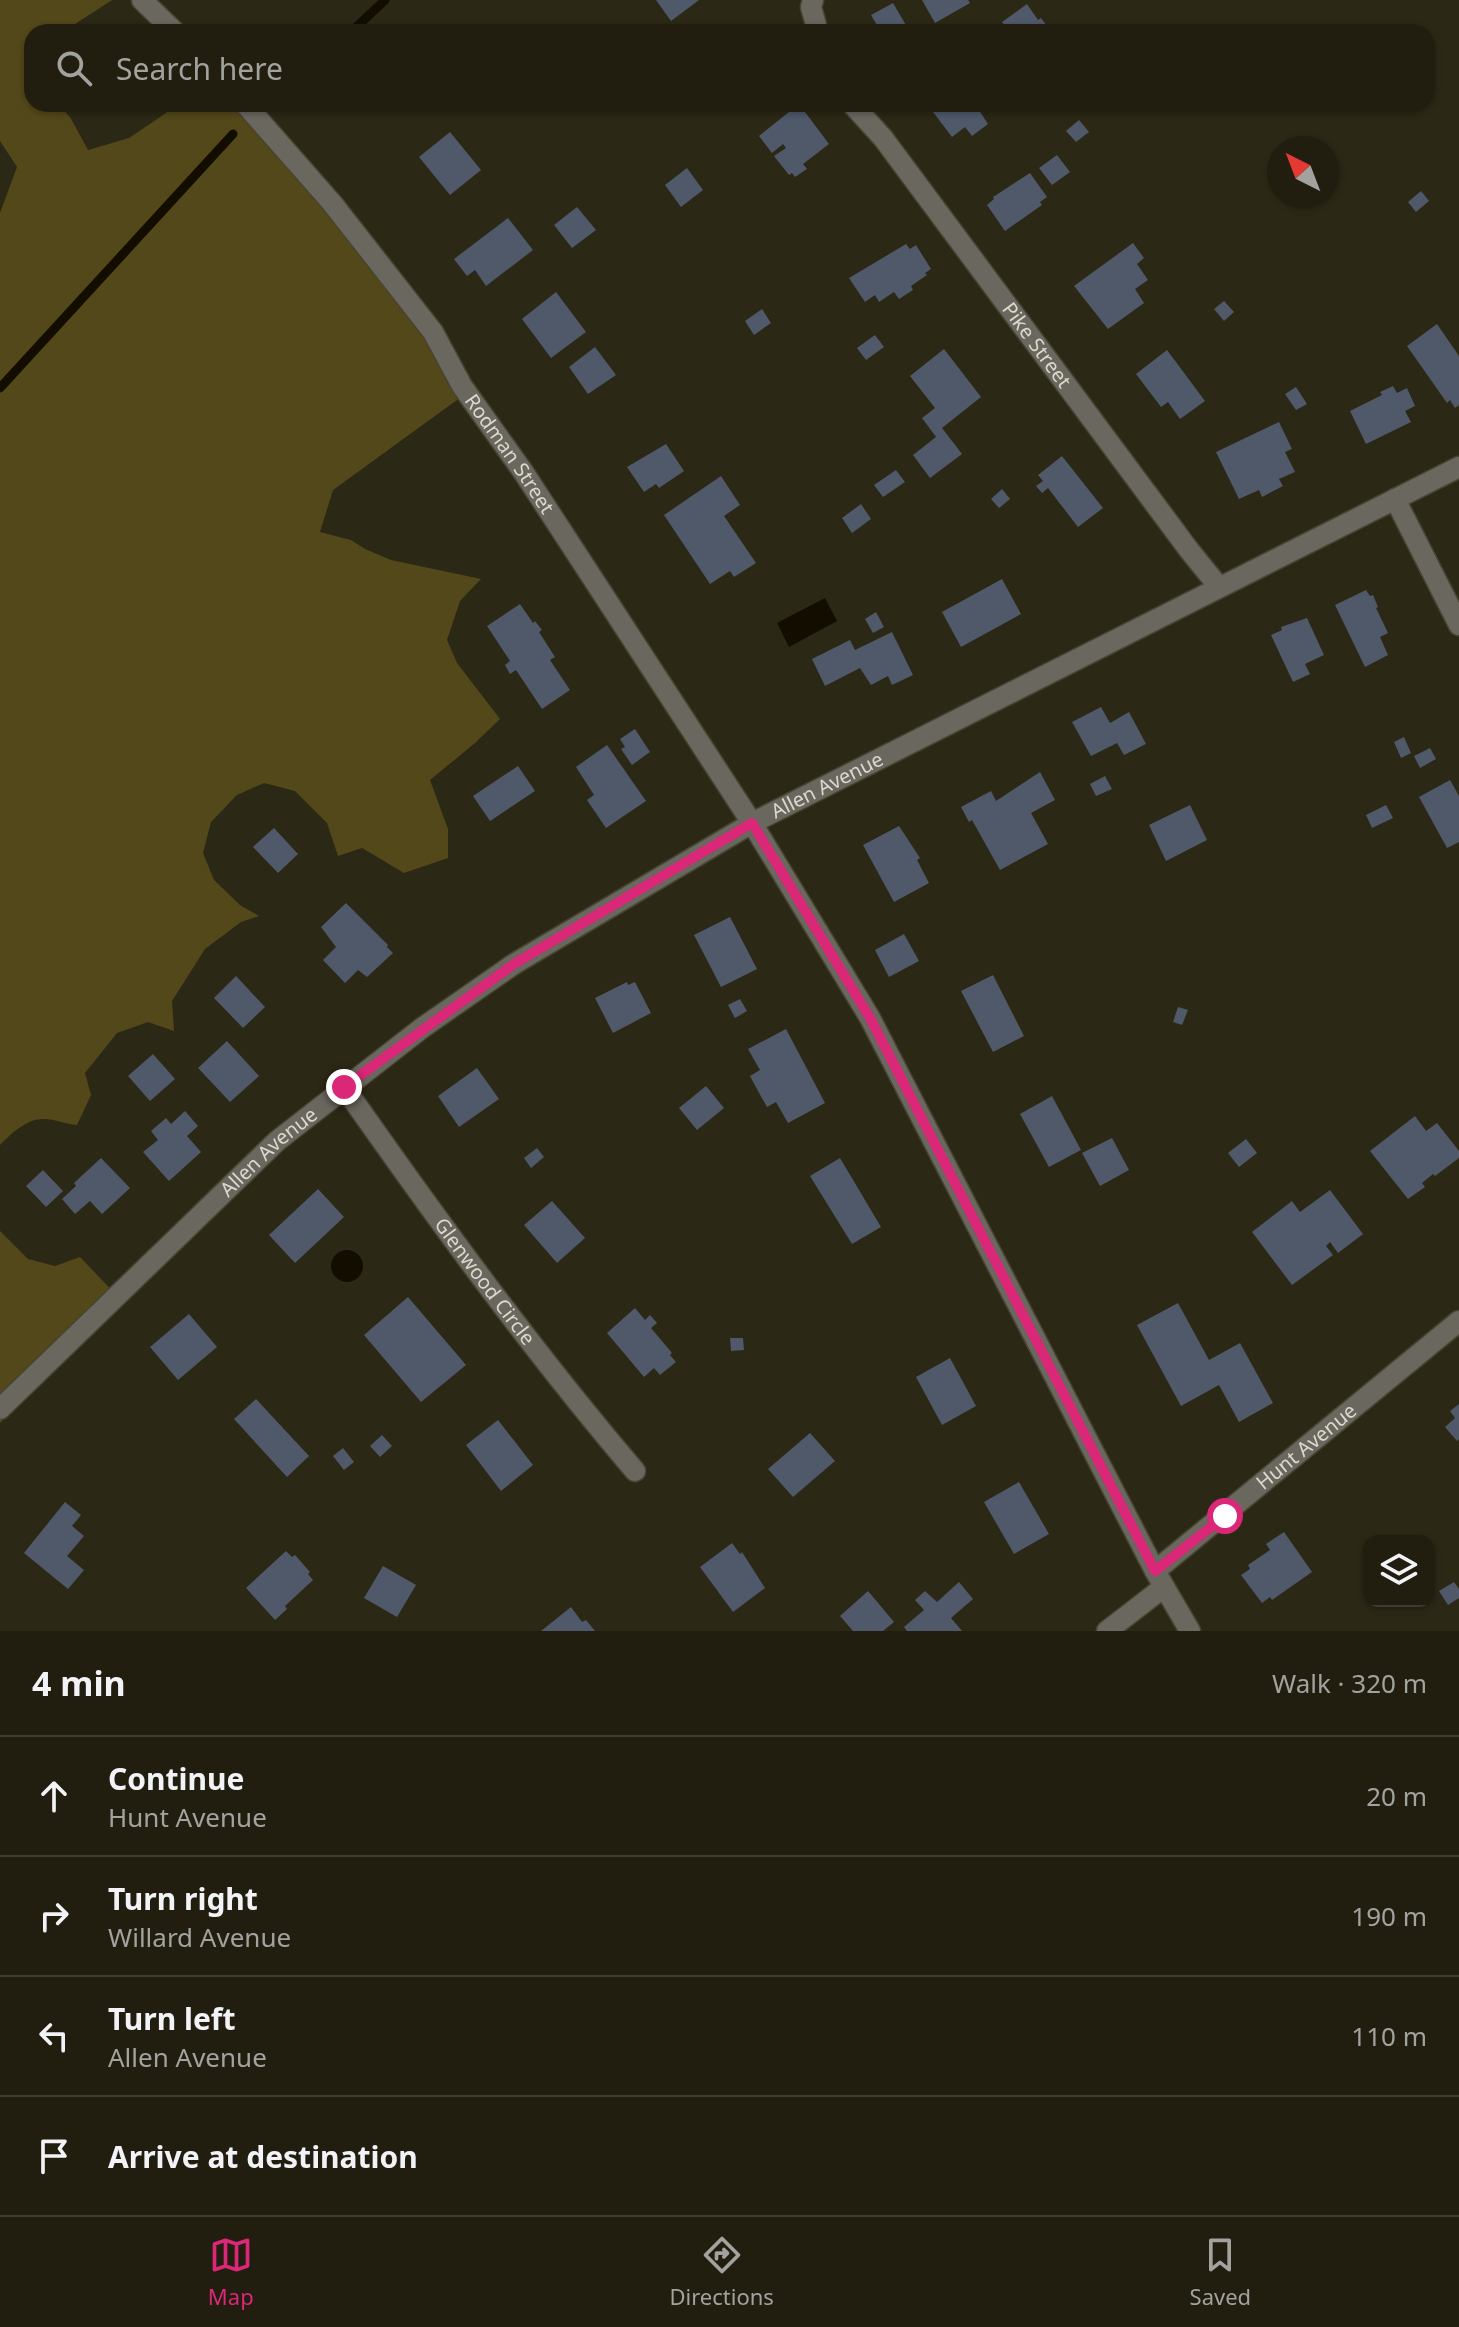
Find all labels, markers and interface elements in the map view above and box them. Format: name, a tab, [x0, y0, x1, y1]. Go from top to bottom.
search box	[24, 24, 1435, 112]
icon: search	[52, 46, 96, 90]
text: Search here	[116, 48, 283, 89]
north arrow	[1267, 136, 1339, 208]
street label: Pike Street	[996, 296, 1078, 393]
street label: Rodman Street	[459, 388, 561, 519]
street label: Allen Avenue	[766, 745, 888, 824]
route end	[326, 1069, 362, 1105]
street label: Allen Avenue	[214, 1101, 323, 1202]
street label: Glenwood Circle	[429, 1212, 542, 1350]
street label: Hunt Avenue	[1250, 1397, 1362, 1495]
route start	[1207, 1498, 1243, 1534]
map controls	[1363, 1535, 1435, 1607]
button: layers	[1363, 1535, 1435, 1607]
text: 4 min	[32, 1660, 126, 1706]
text: Walk · 320 m	[1272, 1665, 1427, 1701]
text: Continue	[108, 1758, 244, 1799]
icon: ahead	[32, 1774, 76, 1818]
text: 20 m	[1366, 1778, 1427, 1814]
text: Hunt Avenue	[108, 1799, 267, 1835]
text: Turn right	[108, 1878, 258, 1919]
icon: right	[32, 1894, 76, 1938]
text: 190 m	[1351, 1898, 1427, 1934]
text: Willard Avenue	[108, 1919, 291, 1955]
text: Turn left	[108, 1998, 236, 2039]
icon: left	[32, 2014, 76, 2058]
text: 110 m	[1351, 2018, 1427, 2054]
text: Allen Avenue	[108, 2039, 267, 2075]
icon: arrive	[32, 2134, 76, 2178]
text: Arrive at destination	[108, 2136, 418, 2177]
tab: Map	[208, 2233, 254, 2311]
tab: Directions	[669, 2233, 774, 2311]
tab: Saved	[1190, 2233, 1251, 2311]

